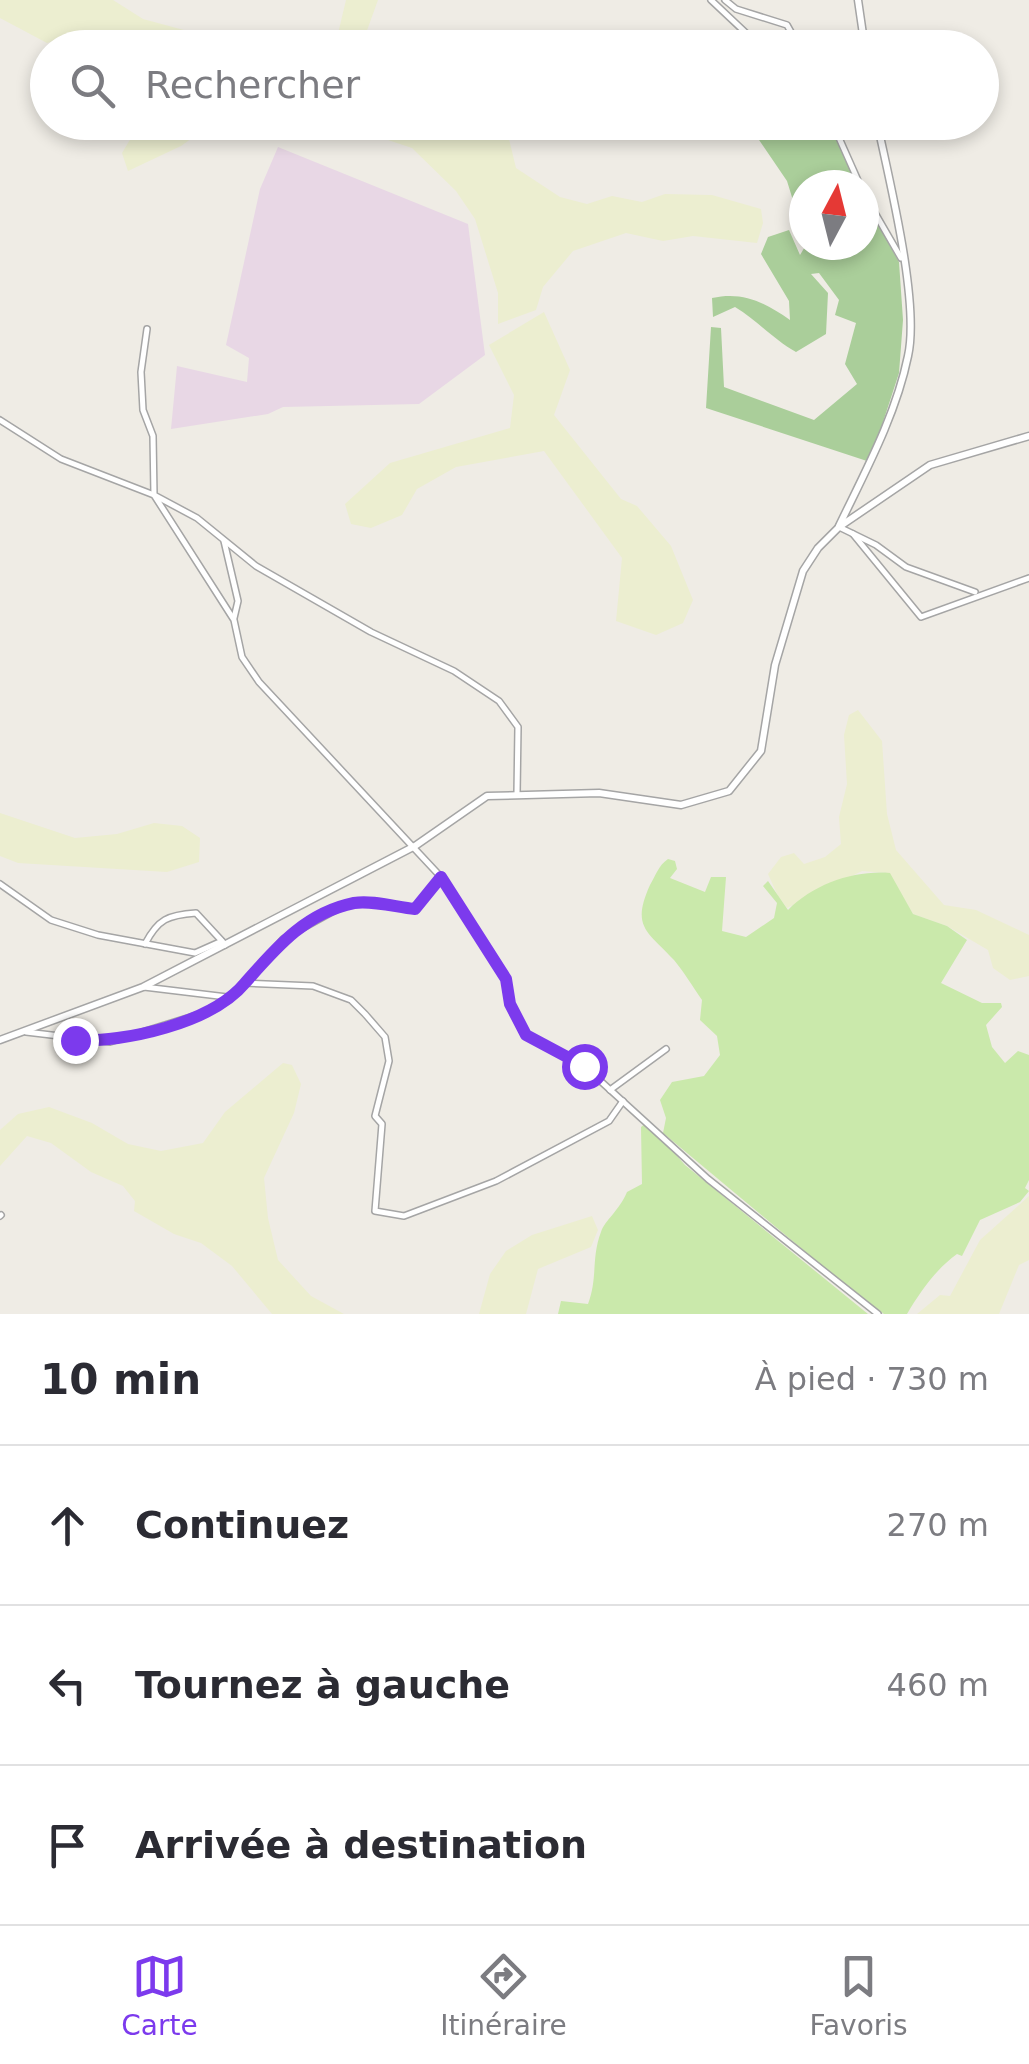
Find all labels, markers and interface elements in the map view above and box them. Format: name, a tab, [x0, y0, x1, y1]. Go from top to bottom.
search box	[30, 30, 999, 140]
icon: search	[65, 58, 120, 113]
text: Rechercher	[145, 63, 360, 107]
north arrow	[789, 170, 879, 260]
route end	[53, 1018, 99, 1064]
route start	[562, 1044, 608, 1090]
text: 10 min	[40, 1355, 201, 1404]
text: À pied · 730 m	[755, 1360, 989, 1398]
icon: ahead	[40, 1498, 95, 1553]
text: Continuez	[135, 1503, 349, 1547]
text: 270 m	[887, 1506, 989, 1544]
icon: left	[40, 1658, 95, 1713]
text: Tournez à gauche	[135, 1663, 510, 1707]
text: 460 m	[887, 1666, 989, 1704]
icon: arrive	[40, 1818, 95, 1873]
text: Arrivée à destination	[135, 1823, 587, 1867]
tab: Carte	[121, 1949, 198, 2042]
tab: Itinéraire	[440, 1949, 567, 2042]
tab: Favoris	[809, 1949, 908, 2042]

